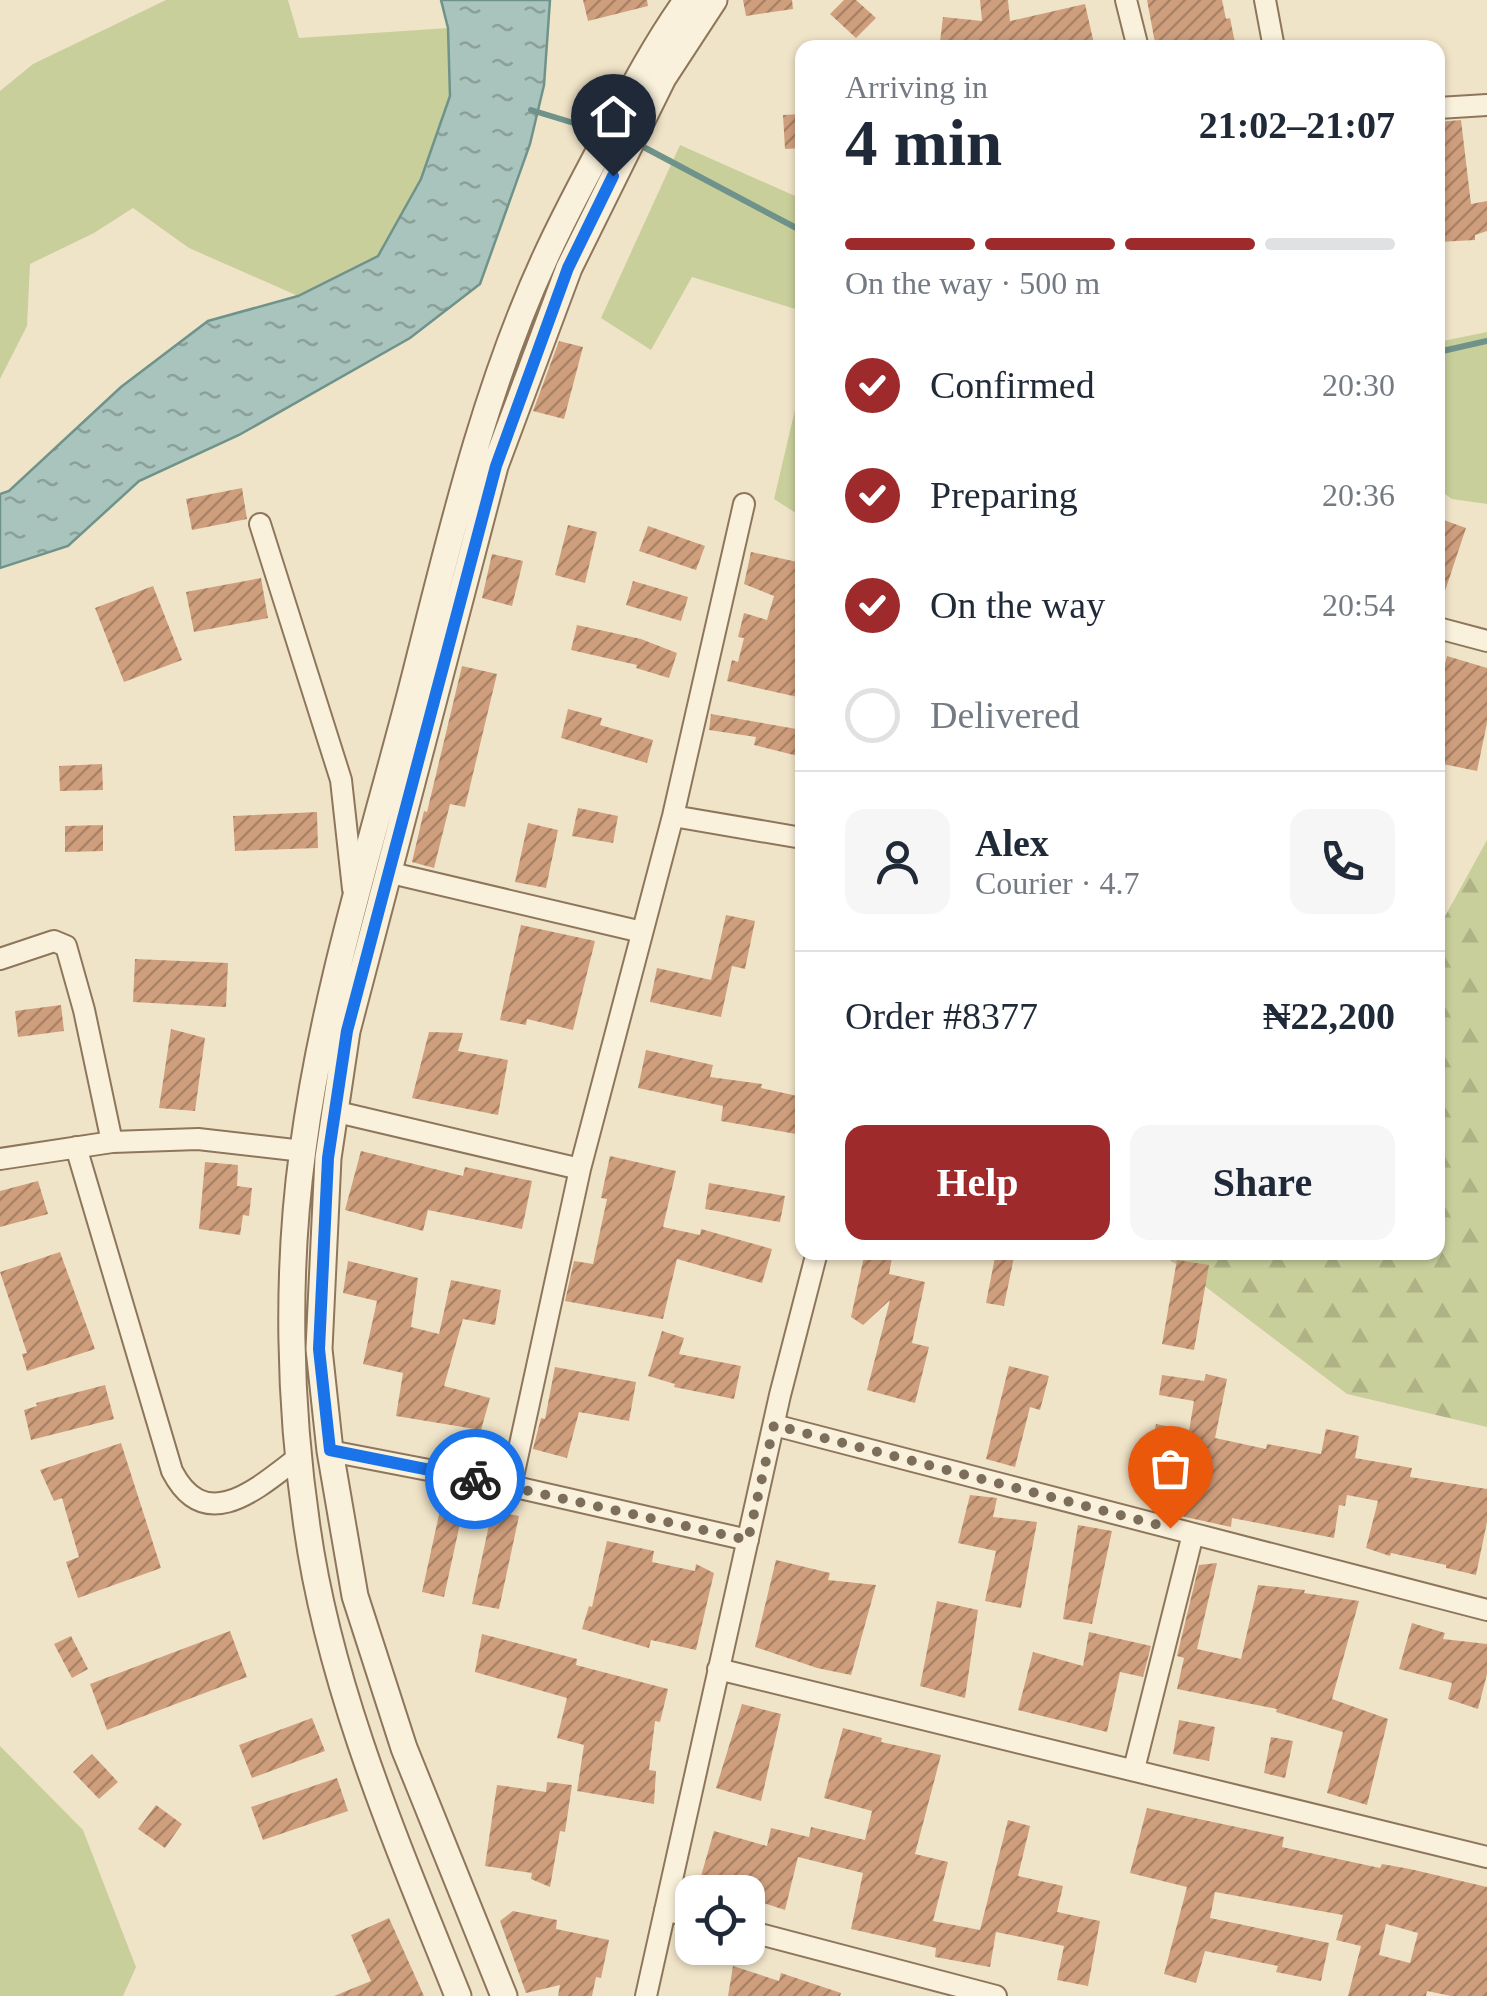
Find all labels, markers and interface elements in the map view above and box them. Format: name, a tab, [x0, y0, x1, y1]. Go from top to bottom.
text: Arriving in	[845, 69, 988, 105]
pin	[571, 74, 656, 177]
icon: home	[586, 89, 641, 144]
text: 21:02–21:07	[1199, 104, 1395, 146]
text: 4 min	[845, 107, 1002, 179]
text: On the way · 500 m	[845, 265, 1100, 301]
icon: check	[845, 358, 900, 413]
text: Confirmed	[930, 364, 1095, 406]
text: 20:30	[1322, 367, 1395, 403]
icon: check	[845, 468, 900, 523]
text: Preparing	[930, 474, 1078, 516]
text: 20:36	[1322, 477, 1395, 513]
icon: check	[845, 578, 900, 633]
text: On the way	[930, 584, 1105, 626]
text: 20:54	[1322, 587, 1395, 623]
text: Delivered	[930, 694, 1080, 736]
button: person	[845, 809, 950, 914]
button: phone	[1290, 809, 1395, 914]
text: Alex	[975, 822, 1049, 864]
text: Courier · 4.7	[975, 865, 1139, 901]
text: Order #8377	[845, 995, 1038, 1037]
text: ₦22,200	[1263, 995, 1395, 1037]
button: Help	[845, 1125, 1110, 1240]
button: Share	[1130, 1125, 1395, 1240]
pin	[1128, 1426, 1213, 1529]
courier	[425, 1429, 525, 1529]
icon: bag	[1143, 1441, 1198, 1496]
icon: bike	[448, 1452, 503, 1507]
map controls	[675, 1875, 765, 1965]
button: locate	[675, 1875, 765, 1965]

